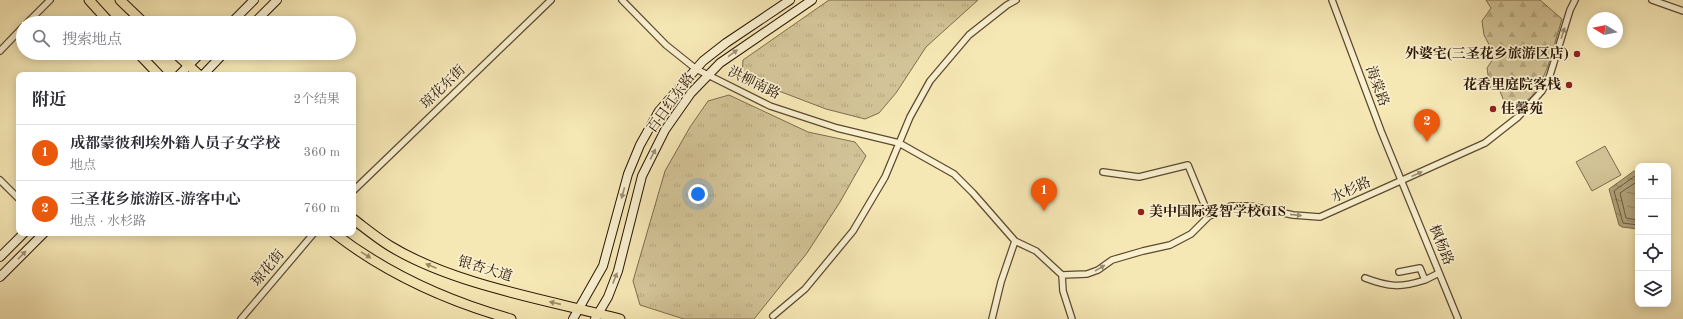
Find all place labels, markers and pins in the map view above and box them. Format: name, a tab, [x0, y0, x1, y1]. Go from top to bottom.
place label: 外婆宅(三圣花乡旅游区店)	[1405, 45, 1569, 61]
marker: 外婆宅(三圣花乡旅游区店)	[1572, 49, 1582, 59]
place label: 花香里庭院客栈	[1463, 76, 1561, 92]
marker: 花香里庭院客栈	[1564, 80, 1574, 90]
place label: 佳馨苑	[1501, 101, 1543, 116]
marker: 佳馨苑	[1488, 104, 1498, 114]
pin: 2	[1414, 109, 1440, 142]
pin: 1	[1031, 178, 1057, 211]
place label: 美中国际爱智学校GIS	[1149, 203, 1286, 219]
marker: 美中国际爱智学校GIS	[1136, 207, 1146, 217]

